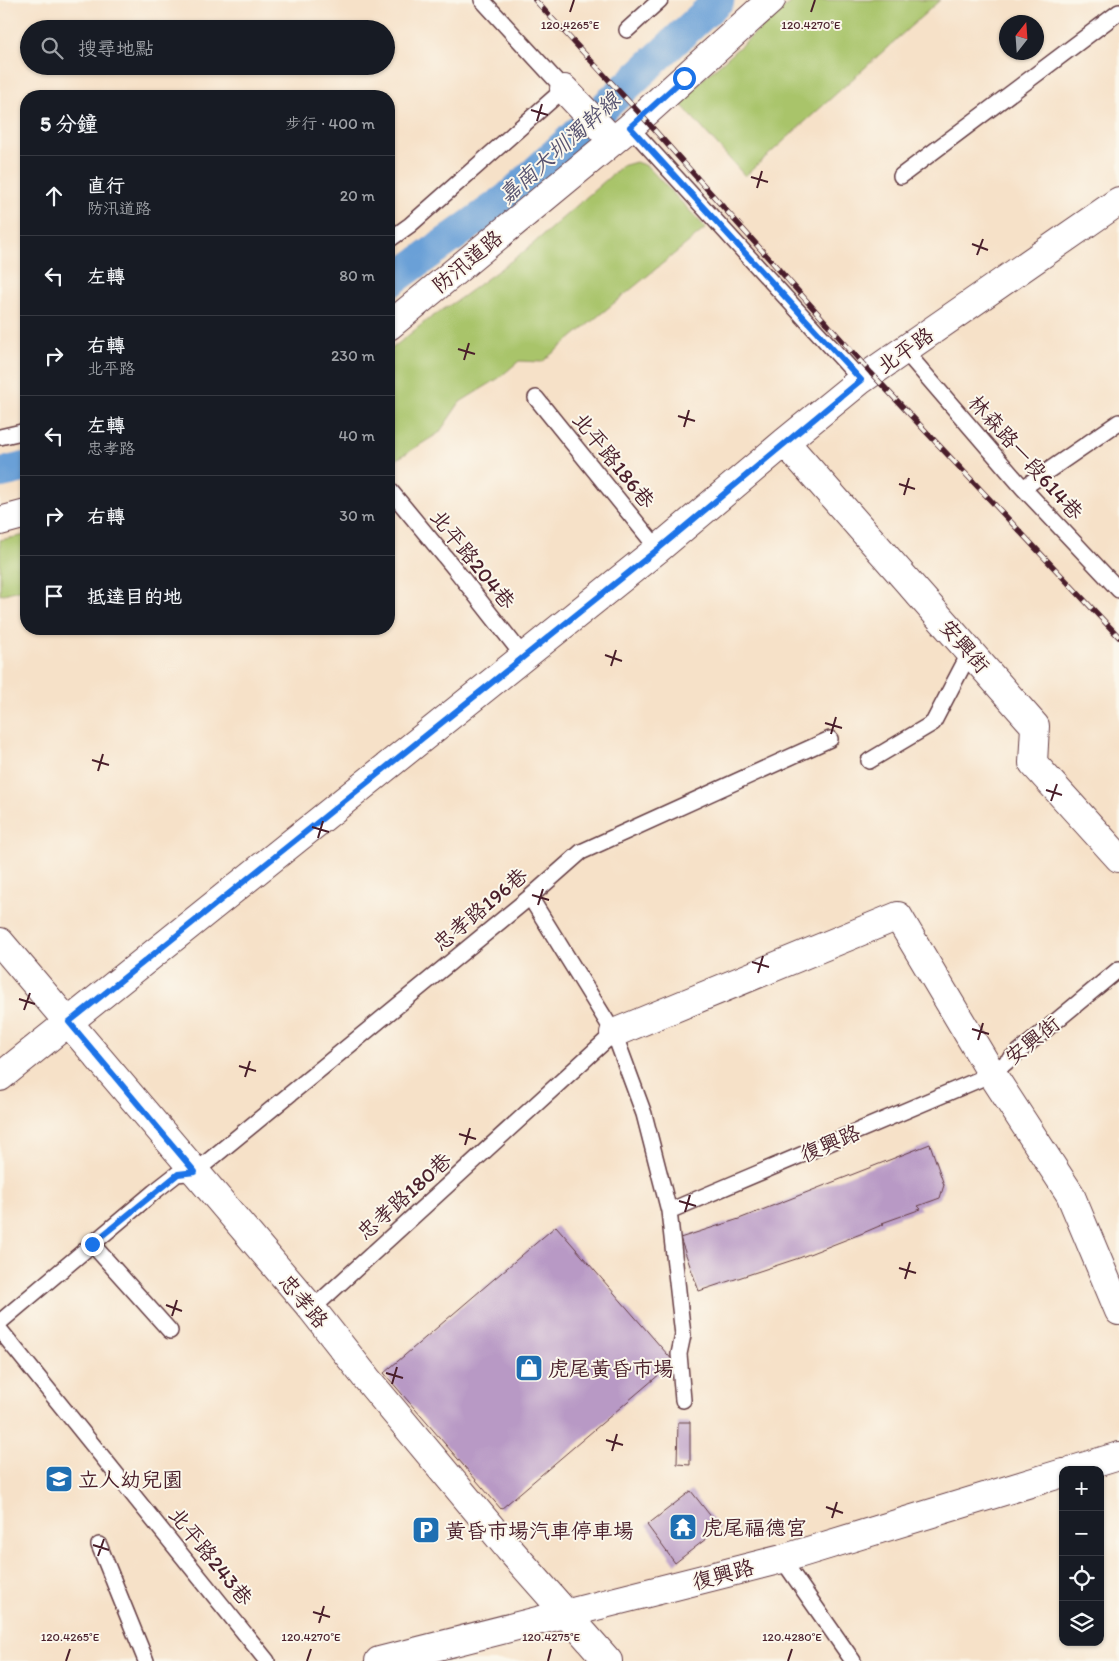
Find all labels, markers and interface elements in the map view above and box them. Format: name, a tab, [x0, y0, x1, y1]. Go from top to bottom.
north arrow	[999, 15, 1044, 60]
text: 120.4265°E	[541, 18, 600, 32]
text: 120.4270°E	[781, 18, 841, 32]
search box	[20, 20, 395, 75]
icon: search	[38, 34, 66, 62]
text: 搜尋地點	[78, 37, 154, 60]
route start	[673, 67, 696, 90]
water label: 嘉南大圳濁幹線	[493, 86, 626, 210]
text: 5 分鐘	[40, 111, 98, 136]
text: 步行 · 400 m	[286, 114, 375, 133]
text: 直行	[87, 174, 125, 197]
icon: ahead	[40, 182, 68, 210]
text: 20 m	[340, 186, 375, 205]
text: 防汛道路	[87, 199, 151, 218]
street label: 防汛道路	[427, 224, 507, 298]
icon: left	[40, 262, 68, 290]
text: 左轉	[87, 265, 125, 288]
text: 80 m	[339, 266, 375, 285]
street label: 北平路	[872, 322, 938, 378]
text: 右轉	[87, 334, 125, 357]
icon: right	[40, 342, 68, 370]
text: 230 m	[331, 346, 375, 365]
text: 北平路	[87, 359, 135, 378]
street label: 林森路一段614巷	[963, 389, 1089, 525]
street label: 北平路186巷	[568, 407, 660, 513]
text: 左轉	[87, 414, 125, 437]
icon: left	[40, 422, 68, 450]
text: 40 m	[338, 426, 375, 445]
text: 忠孝路	[87, 439, 135, 458]
icon: right	[40, 502, 68, 530]
street label: 北平路204巷	[425, 504, 521, 614]
text: 右轉	[87, 505, 125, 528]
text: 30 m	[339, 506, 375, 525]
icon: arrive	[40, 582, 68, 610]
text: 抵達目的地	[87, 585, 182, 608]
street label: 安興街	[935, 614, 995, 678]
street label: 忠孝路196巷	[428, 862, 532, 956]
street label: 安興街	[1000, 1010, 1064, 1070]
street label: 復興路	[796, 1119, 864, 1167]
street label: 忠孝路180巷	[352, 1147, 456, 1245]
route end	[81, 1233, 104, 1256]
street label: 忠孝路	[274, 1269, 334, 1333]
shop icon: 虎尾黃昏市場	[514, 1353, 544, 1383]
place label: 虎尾黃昏市場	[548, 1356, 674, 1381]
school or university icon: 立人幼兒園	[44, 1464, 74, 1494]
map controls	[1059, 1466, 1104, 1646]
button: +	[1059, 1466, 1104, 1511]
place label: 立人幼兒園	[78, 1467, 183, 1492]
street label: 北平路243巷	[164, 1502, 258, 1610]
button: −	[1059, 1511, 1104, 1556]
temple icon: 虎尾福德宮	[668, 1512, 698, 1542]
parking icon: 黃昏市場汽車停車場	[411, 1515, 441, 1545]
place label: 虎尾福德宮	[702, 1515, 807, 1540]
place label: 黃昏市場汽車停車場	[445, 1518, 634, 1543]
street label: 復興路	[689, 1554, 757, 1594]
button: locate	[1059, 1556, 1104, 1601]
button: layers	[1059, 1601, 1104, 1646]
text: 120.4265°E	[41, 1630, 100, 1644]
text: 120.4270°E	[281, 1630, 341, 1644]
text: 120.4275°E	[522, 1630, 580, 1644]
text: 120.4280°E	[762, 1630, 822, 1644]

